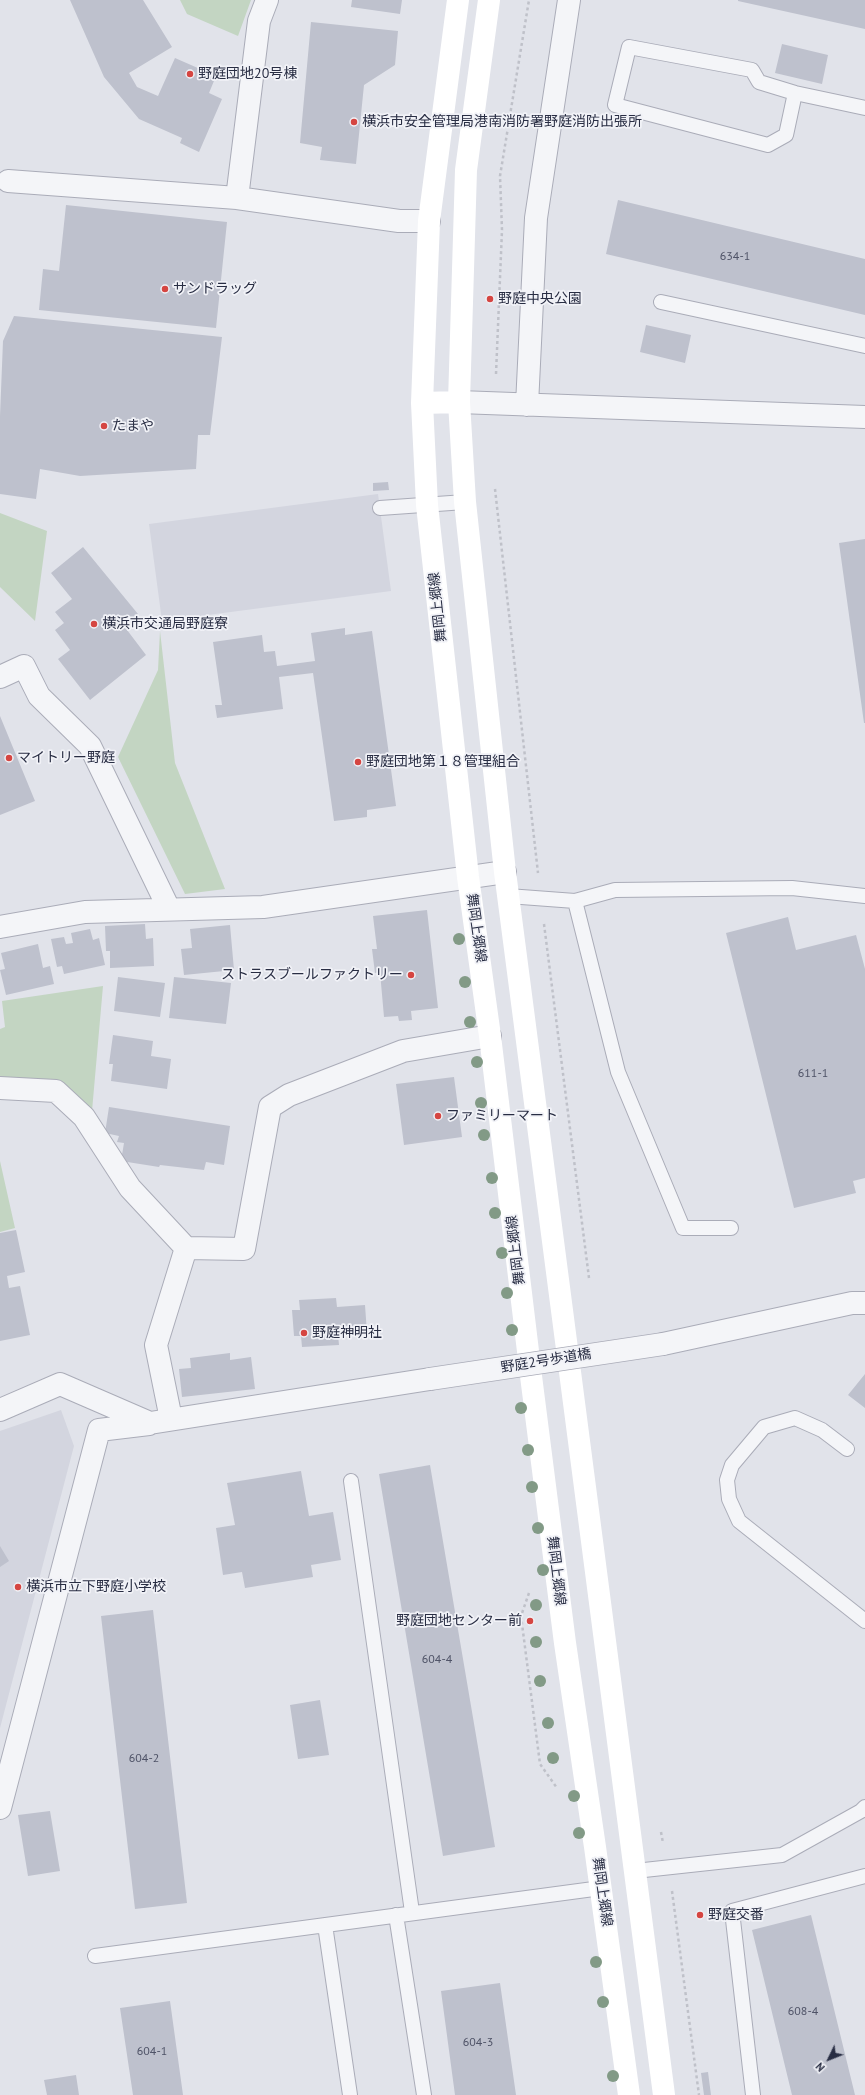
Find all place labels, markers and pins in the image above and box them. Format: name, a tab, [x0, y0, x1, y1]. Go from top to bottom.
place label: 野庭団地20号棟	[198, 66, 297, 82]
marker: 野庭団地20号棟	[185, 69, 195, 79]
place label: 横浜市安全管理局港南消防署野庭消防出張所	[362, 114, 642, 130]
marker: 横浜市安全管理局港南消防署野庭消防出張所	[349, 117, 359, 127]
place label: サンドラッグ	[173, 281, 257, 297]
marker: サンドラッグ	[160, 284, 170, 294]
place label: 野庭中央公園	[498, 291, 582, 307]
marker: 野庭中央公園	[485, 294, 495, 304]
place label: たまや	[112, 418, 154, 434]
marker: たまや	[99, 421, 109, 431]
place label: 横浜市交通局野庭寮	[102, 616, 228, 632]
marker: 横浜市交通局野庭寮	[89, 619, 99, 629]
place label: マイトリー野庭	[17, 750, 115, 766]
marker: マイトリー野庭	[4, 753, 14, 763]
place label: 野庭団地第１８管理組合	[366, 754, 520, 770]
marker: 野庭団地第１８管理組合	[353, 757, 363, 767]
place label: ストラスブールファクトリー	[221, 967, 403, 983]
marker: ストラスブールファクトリー	[406, 970, 416, 980]
place label: ファミリーマート	[446, 1108, 558, 1124]
marker: ファミリーマート	[433, 1111, 443, 1121]
place label: 野庭神明社	[312, 1325, 382, 1341]
marker: 野庭神明社	[299, 1328, 309, 1338]
place label: 横浜市立下野庭小学校	[26, 1579, 166, 1595]
marker: 横浜市立下野庭小学校	[13, 1582, 23, 1592]
place label: 野庭団地センター前	[396, 1613, 522, 1629]
marker: 野庭団地センター前	[525, 1616, 535, 1626]
place label: 野庭交番	[708, 1907, 764, 1923]
marker: 野庭交番	[695, 1910, 705, 1920]

